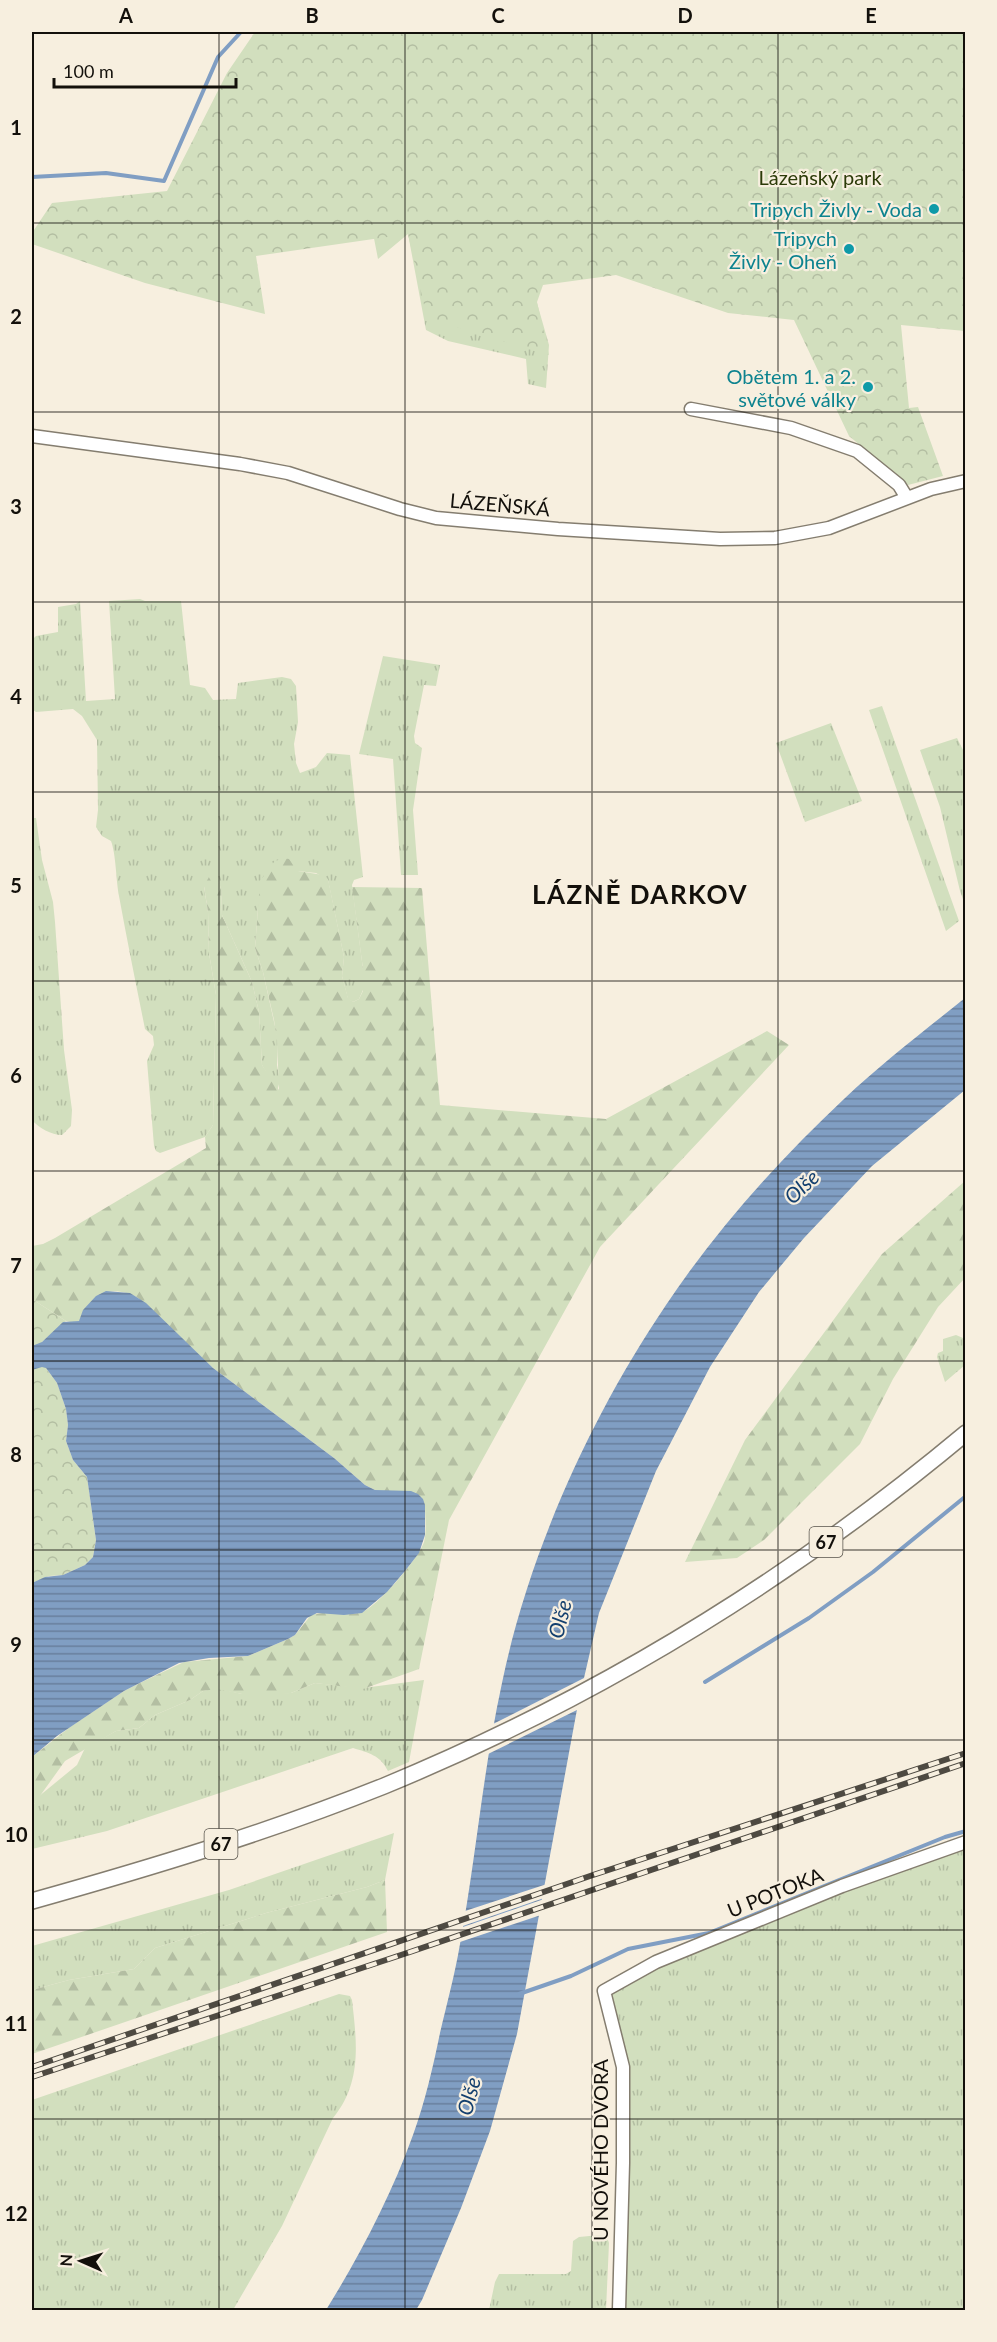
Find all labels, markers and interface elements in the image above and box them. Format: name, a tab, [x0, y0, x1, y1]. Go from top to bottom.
text: A	[118, 3, 133, 27]
text: B	[305, 3, 319, 27]
text: C	[491, 3, 505, 27]
text: D	[677, 3, 693, 27]
text: E	[865, 3, 877, 27]
scale bar	[54, 51, 236, 89]
text: 100 m	[63, 60, 114, 82]
text: 1	[10, 115, 22, 139]
park label: Lázeňský park	[758, 165, 882, 189]
place label: Tripych Živly - Voda	[750, 197, 922, 221]
marker: Tripych Živly - Voda	[927, 202, 941, 216]
place label: Tripych Živly - Oheň	[729, 226, 837, 273]
marker: Tripych Živly - Oheň	[842, 242, 856, 256]
text: 2	[10, 304, 22, 328]
place label: Obětem 1. a 2. světové války	[726, 364, 857, 411]
marker: Obětem 1. a 2. světové války	[861, 380, 875, 394]
street label: LÁZEŇSKÁ	[449, 488, 551, 520]
text: 3	[10, 494, 22, 518]
text: 4	[10, 684, 22, 708]
text: 5	[10, 873, 22, 897]
district label: LÁZNĚ DARKOV	[532, 878, 748, 910]
text: 6	[10, 1063, 22, 1087]
water label: Olše	[778, 1164, 824, 1208]
text: 7	[10, 1253, 22, 1277]
text: 8	[10, 1442, 22, 1466]
road number: 67	[810, 1527, 842, 1557]
water label: Olše	[542, 1597, 576, 1641]
text: 9	[10, 1632, 22, 1656]
text: 10	[4, 1822, 28, 1846]
road number: 67	[204, 1829, 238, 1859]
street label: U POTOKA	[724, 1862, 827, 1922]
text: 11	[4, 2011, 28, 2035]
street label: U NOVÉHO DVORA	[588, 2058, 612, 2241]
water label: Olše	[451, 2074, 485, 2118]
text: 12	[4, 2201, 28, 2225]
north arrow	[51, 2231, 111, 2291]
text: N	[56, 2254, 75, 2267]

